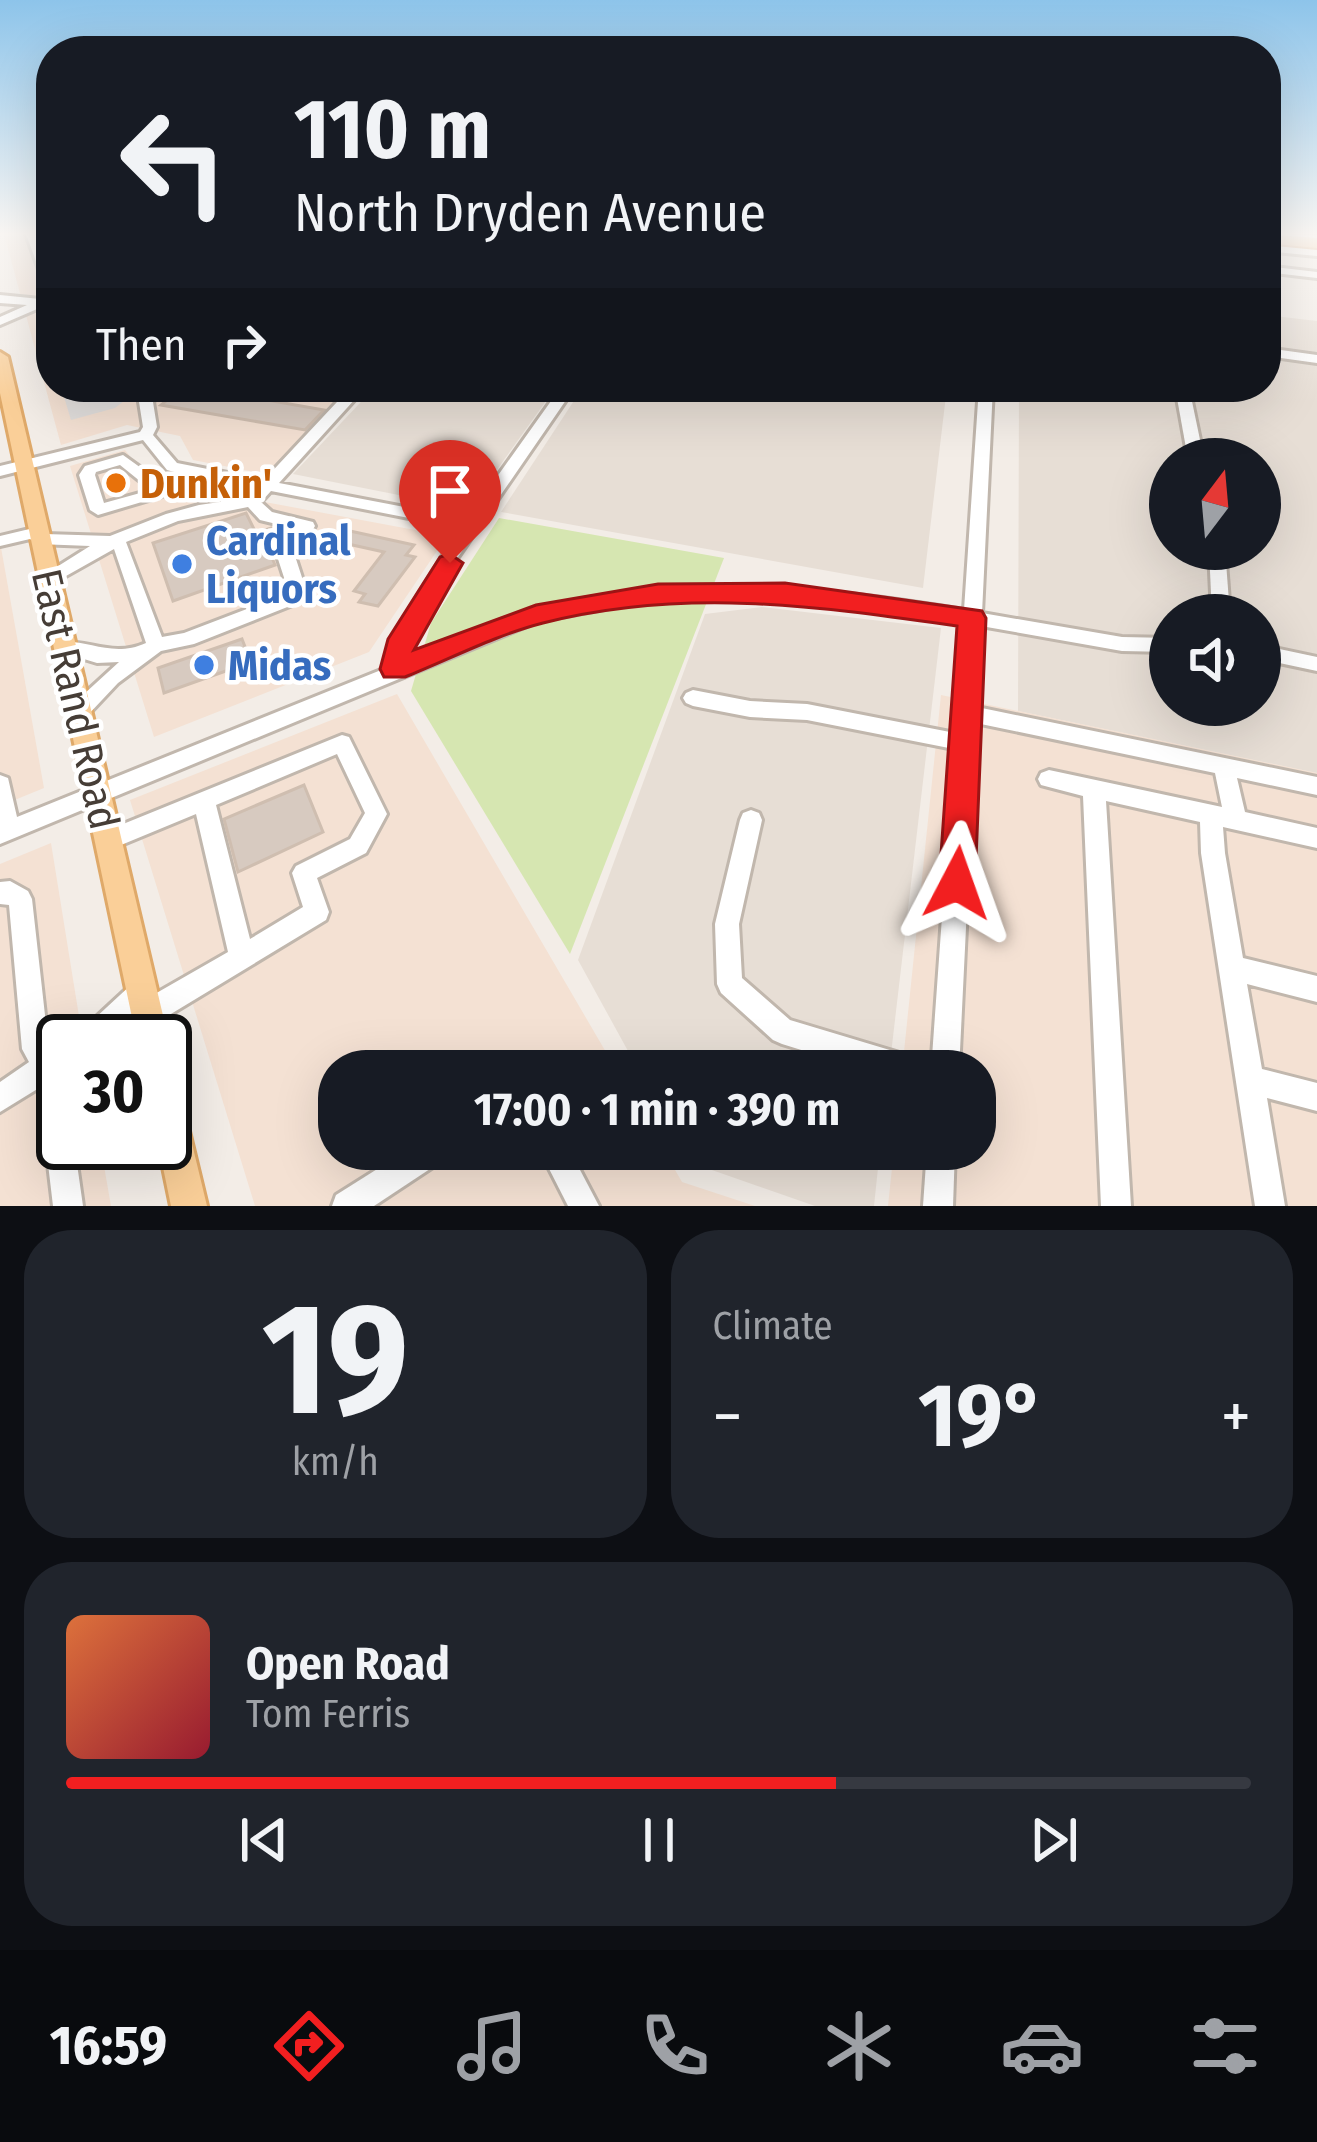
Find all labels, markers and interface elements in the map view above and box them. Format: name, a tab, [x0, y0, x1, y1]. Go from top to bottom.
text: 110 m	[294, 79, 491, 180]
icon: left	[96, 84, 252, 240]
text: North Dryden Avenue	[294, 181, 766, 245]
icon: right	[211, 312, 277, 378]
text: Then	[96, 318, 187, 372]
north arrow	[1149, 438, 1281, 570]
map controls	[1149, 438, 1281, 726]
pin	[399, 440, 501, 563]
icon: arrive	[417, 458, 483, 524]
place label: Dunkin'	[140, 459, 272, 509]
marker: Dunkin'	[103, 470, 129, 496]
place label: Cardinal Liquors	[206, 516, 351, 614]
marker: Cardinal Liquors	[169, 551, 195, 577]
street label: East Rand Road	[21, 564, 129, 834]
button: sound	[1149, 594, 1281, 726]
place label: Midas	[228, 641, 331, 691]
marker: Midas	[191, 652, 217, 678]
position arrow	[894, 820, 1020, 946]
speed limit sign: 30	[36, 1014, 192, 1170]
text: 17:00 · 1 min · 390 m	[474, 1083, 840, 1137]
text: 19	[262, 1267, 409, 1454]
text: Climate	[713, 1303, 833, 1349]
text: 19°	[918, 1362, 1045, 1470]
text: −	[713, 1377, 742, 1456]
text: +	[1221, 1377, 1251, 1456]
text: km/h	[292, 1439, 379, 1485]
text: Open Road	[246, 1637, 450, 1691]
text: Tom Ferris	[246, 1691, 410, 1737]
icon: previous	[231, 1807, 297, 1873]
icon: pause	[626, 1807, 692, 1873]
icon: next	[1021, 1807, 1087, 1873]
icon: directions	[267, 2004, 351, 2088]
icon: music	[450, 2004, 534, 2088]
icon: phone	[633, 2004, 717, 2088]
icon: climate	[817, 2004, 901, 2088]
icon: car	[1000, 2004, 1084, 2088]
icon: filters	[1183, 2004, 1267, 2088]
text: 16:59	[50, 2014, 167, 2078]

